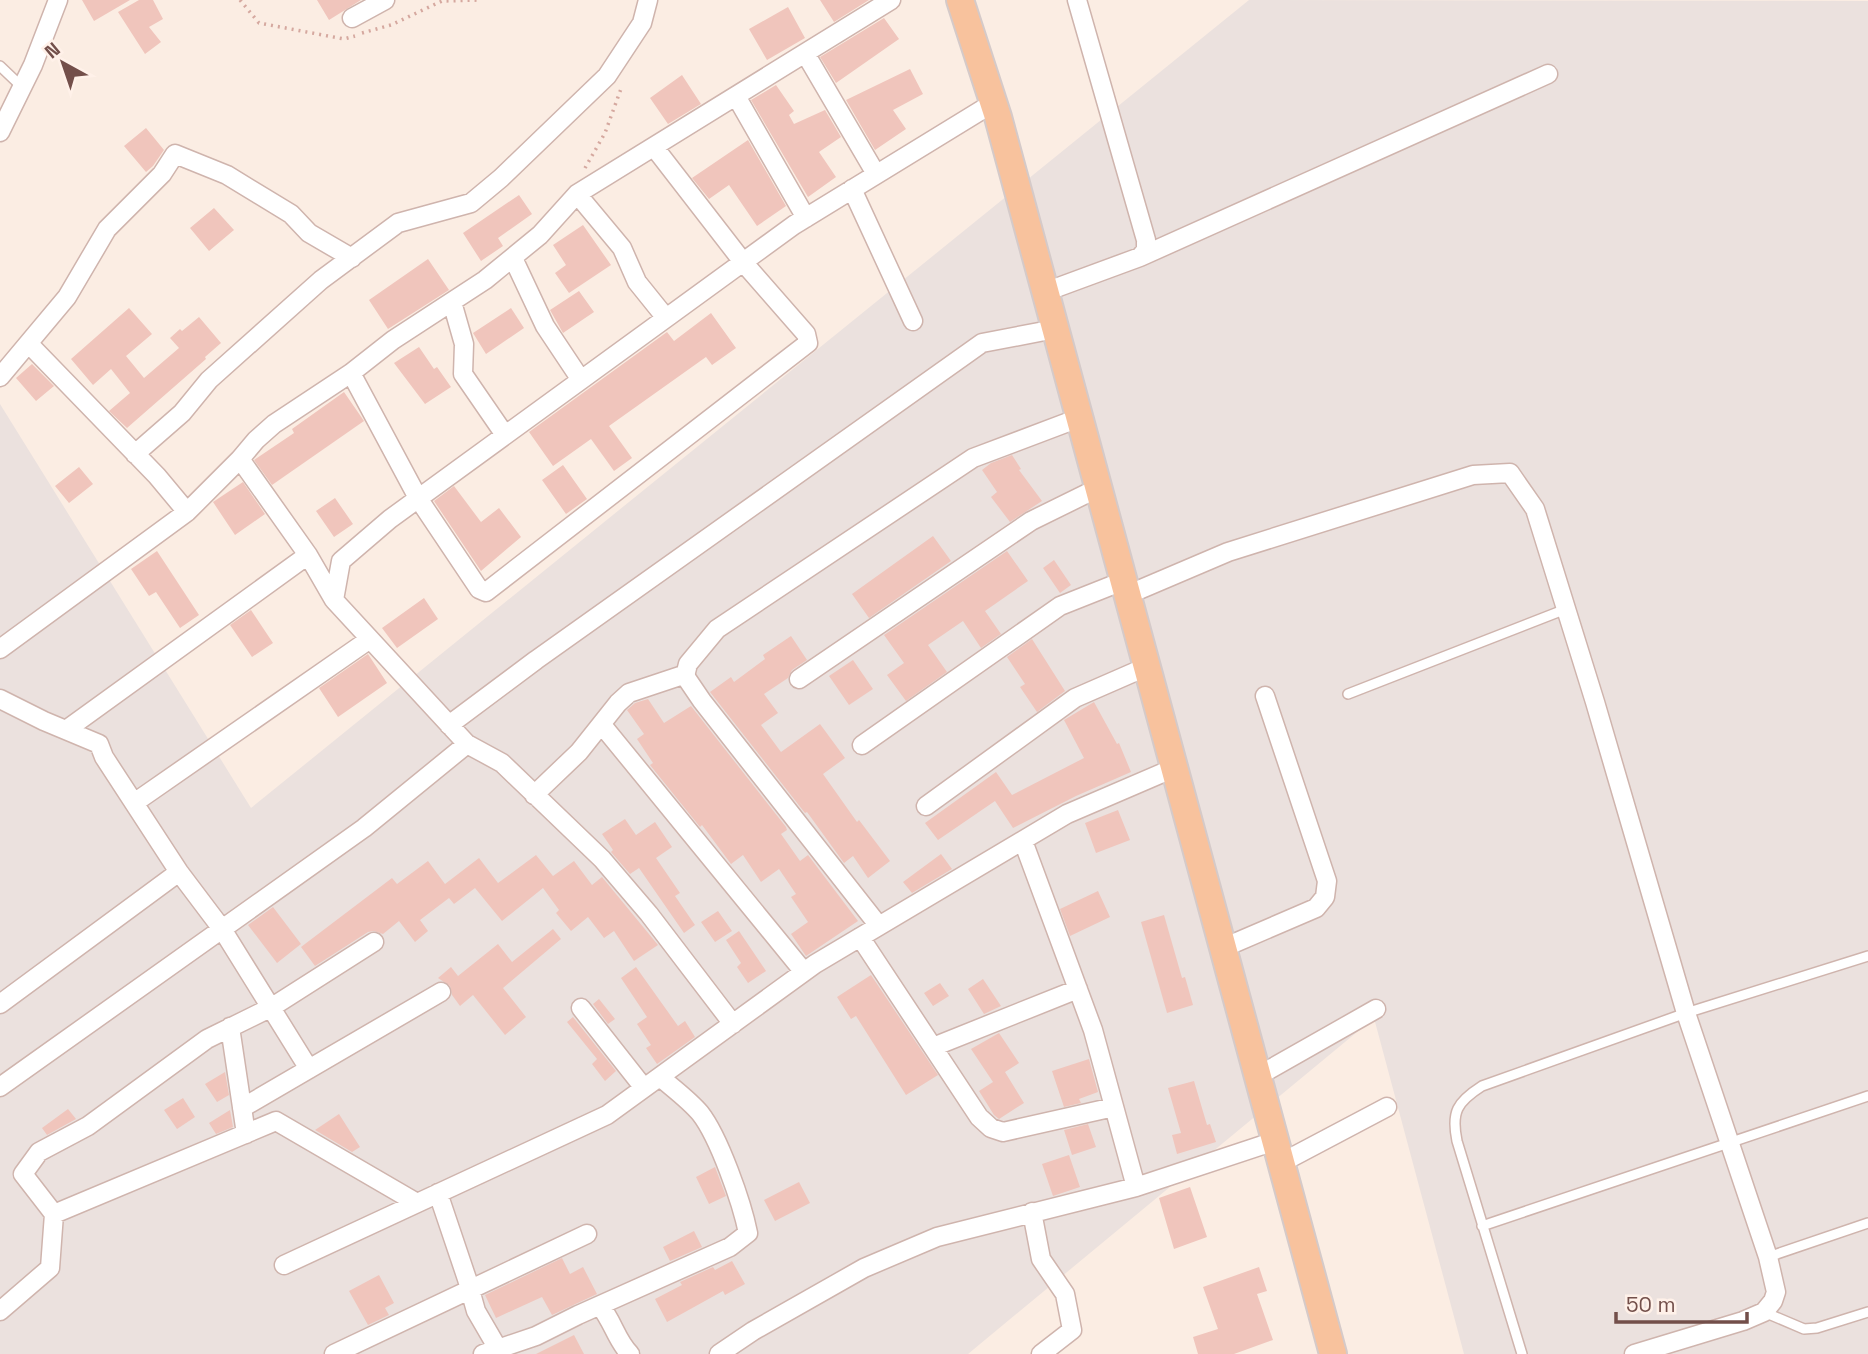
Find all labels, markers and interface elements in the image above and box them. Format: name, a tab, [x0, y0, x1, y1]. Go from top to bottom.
north arrow	[28, 28, 98, 98]
text: N	[39, 37, 65, 64]
scale bar	[1616, 1280, 1747, 1324]
text: 50 m	[1626, 1291, 1676, 1318]

